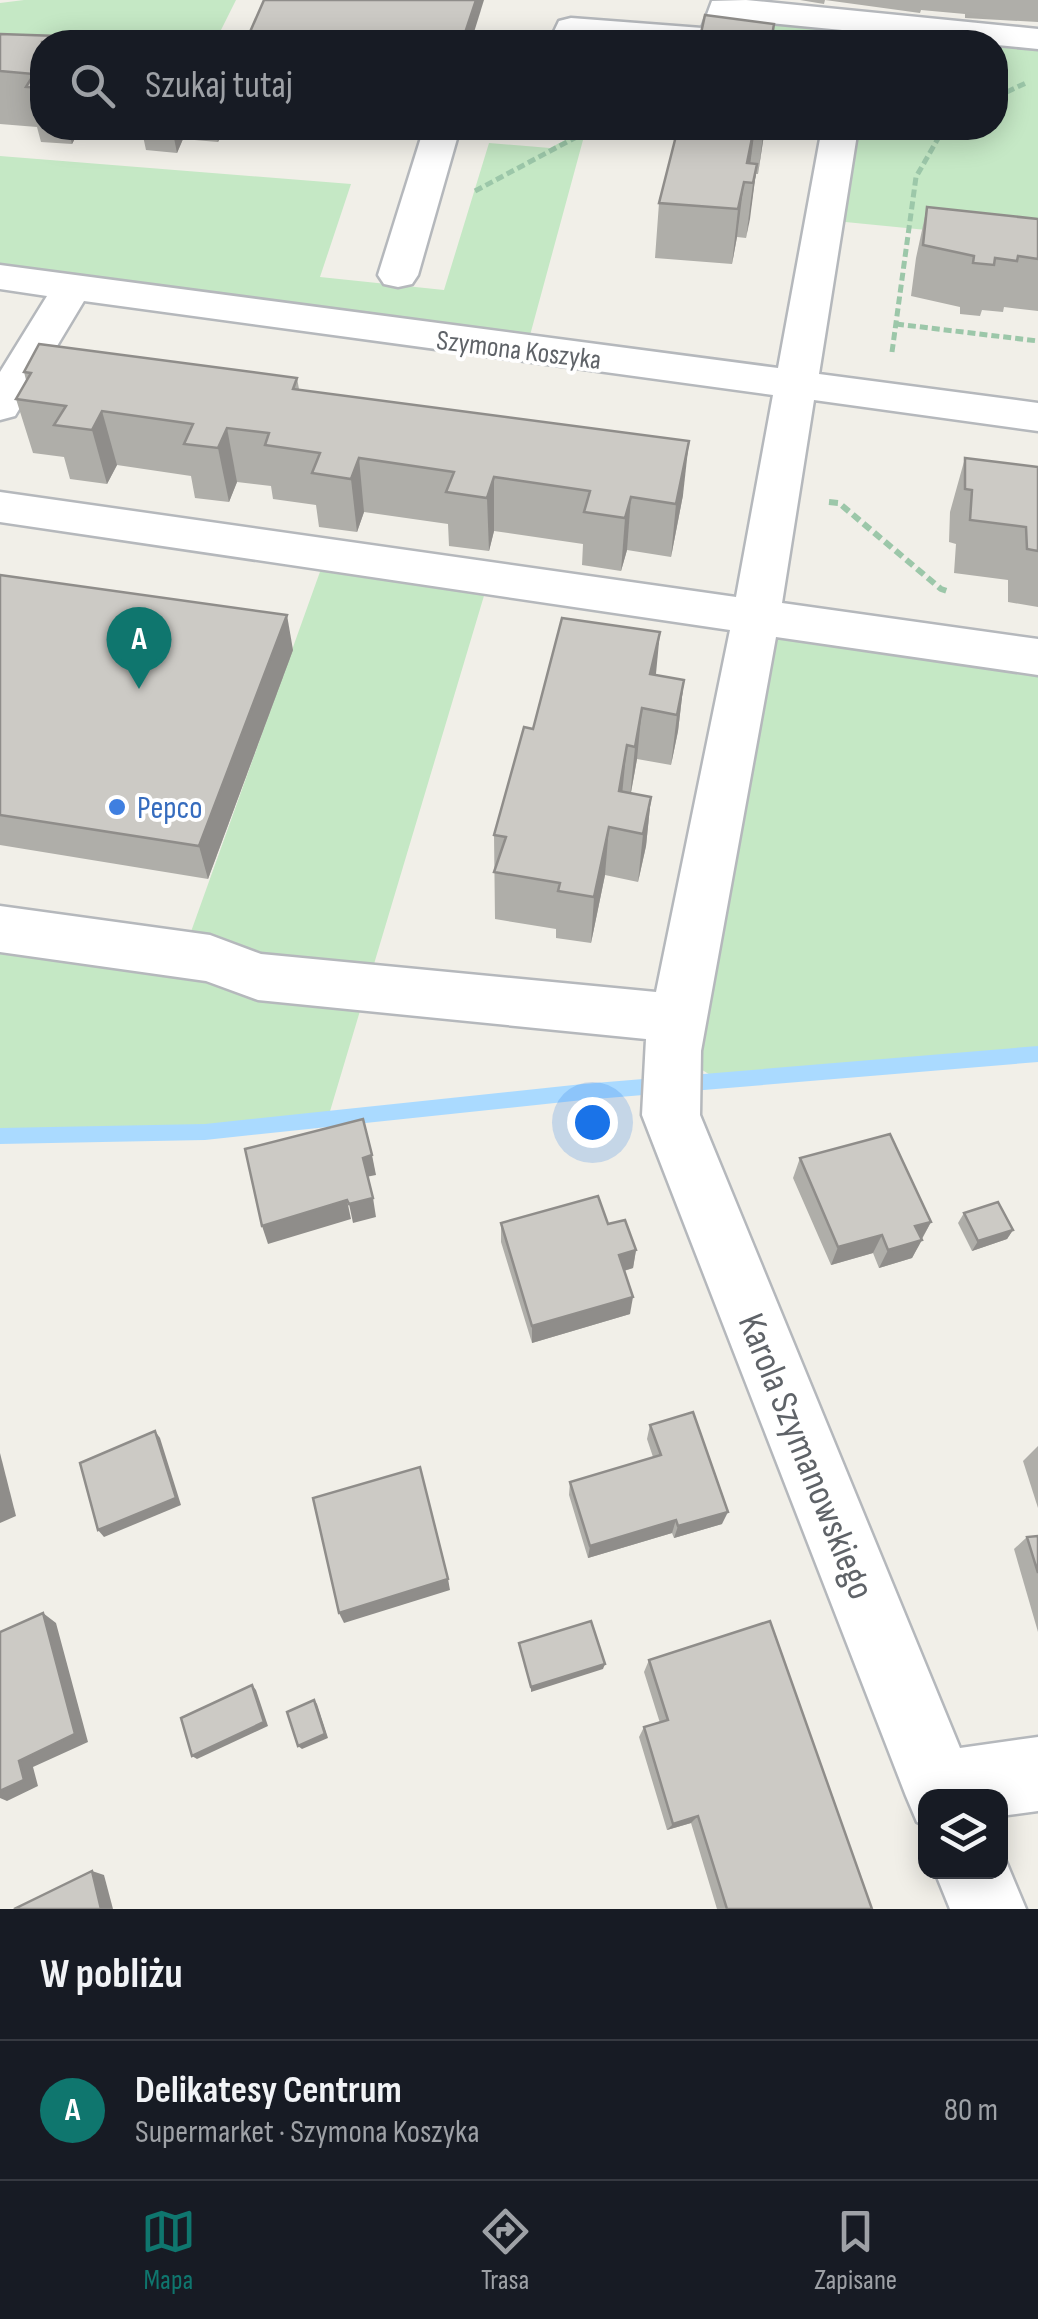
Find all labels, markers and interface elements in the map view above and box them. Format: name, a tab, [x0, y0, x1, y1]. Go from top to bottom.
search box	[30, 30, 1008, 140]
icon: search	[65, 58, 120, 113]
text: Szukaj tutaj	[145, 63, 293, 108]
street label: Szymona Koszyka	[435, 324, 603, 377]
pin: A	[106, 606, 172, 689]
place label: Pepco	[137, 789, 203, 828]
marker: Pepco	[106, 796, 128, 818]
your location	[567, 1097, 618, 1148]
street label: Karola Szymanowskiego	[728, 1307, 883, 1606]
map controls	[918, 1789, 1008, 1879]
button: layers	[918, 1789, 1008, 1879]
text: W pobliżu	[40, 1949, 183, 2000]
text: Delikatesy Centrum	[135, 2068, 402, 2113]
text: A	[65, 2091, 80, 2130]
text: 80 m	[944, 2091, 998, 2130]
text: Supermarket · Szymona Koszyka	[135, 2113, 480, 2152]
tab: Mapa	[141, 2204, 196, 2297]
tab: Trasa	[478, 2204, 533, 2297]
tab: Zapisane	[814, 2204, 897, 2297]

